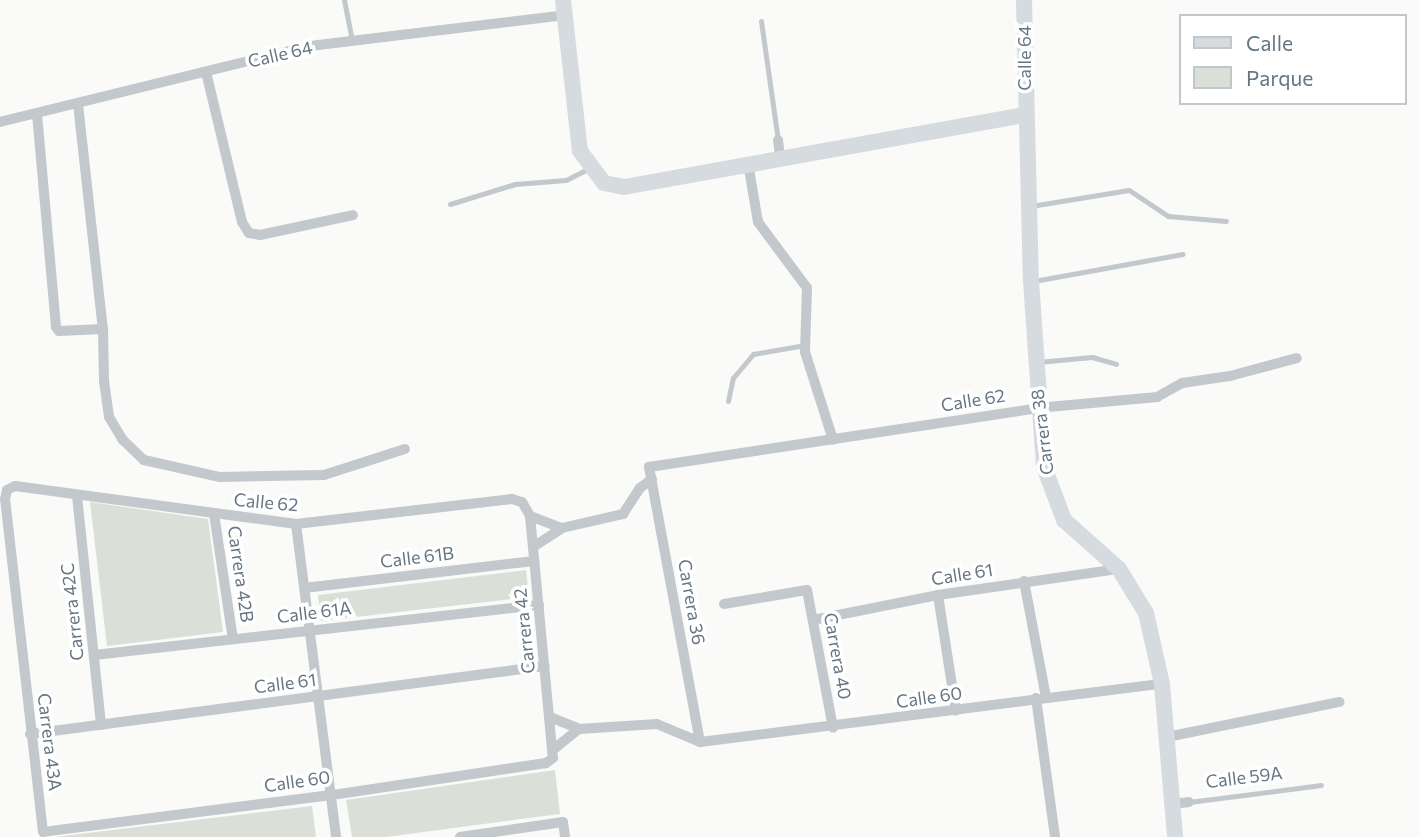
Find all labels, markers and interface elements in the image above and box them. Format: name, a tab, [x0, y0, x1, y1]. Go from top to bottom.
legend	[1178, 14, 1406, 105]
street label: Calle 64	[1013, 25, 1035, 91]
text: Calle	[1246, 30, 1293, 55]
street label: Calle 64	[246, 36, 314, 72]
text: Parque	[1246, 65, 1313, 90]
street label: Calle 62	[939, 384, 1007, 416]
street label: Carrera 38	[1026, 388, 1058, 476]
street label: Calle 62	[233, 488, 299, 516]
street label: Carrera 42B	[224, 524, 258, 624]
street label: Calle 61B	[379, 542, 455, 572]
street label: Carrera 36	[674, 558, 710, 646]
street label: Calle 61	[929, 558, 995, 590]
street label: Carrera 42C	[56, 562, 88, 662]
street label: Carrera 42	[509, 587, 539, 675]
street label: Calle 61A	[276, 597, 352, 627]
street label: Carrera 40	[820, 611, 856, 701]
street label: Calle 61	[253, 668, 317, 698]
street label: Calle 60	[895, 682, 963, 712]
street label: Carrera 43A	[33, 692, 67, 792]
street label: Calle 59A	[1204, 762, 1284, 792]
street label: Calle 60	[263, 766, 331, 796]

